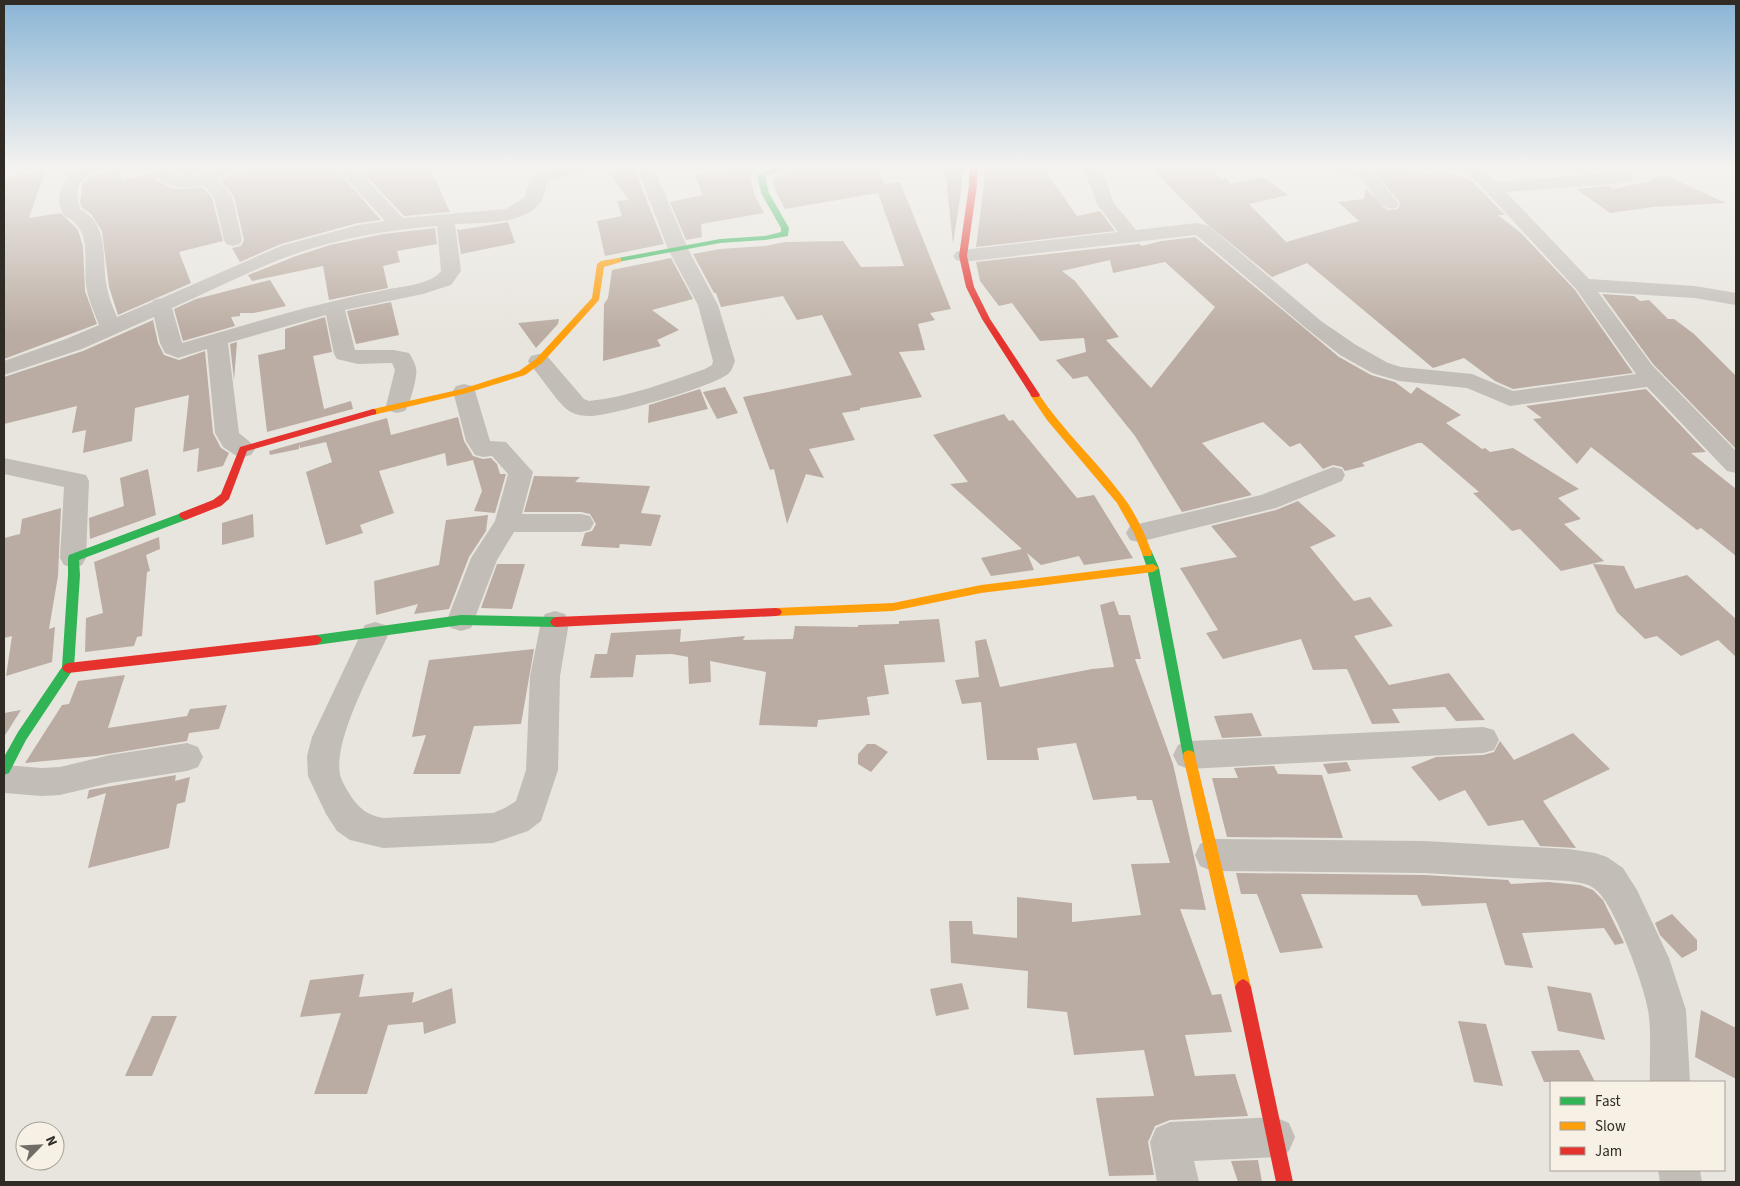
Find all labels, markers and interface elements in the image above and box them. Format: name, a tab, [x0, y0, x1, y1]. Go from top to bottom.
legend	[1550, 1081, 1725, 1171]
text: Fast	[1595, 1091, 1621, 1112]
text: Slow	[1595, 1116, 1626, 1137]
north arrow	[15, 1121, 65, 1171]
text: N	[40, 1133, 62, 1149]
text: Jam	[1595, 1141, 1622, 1162]

